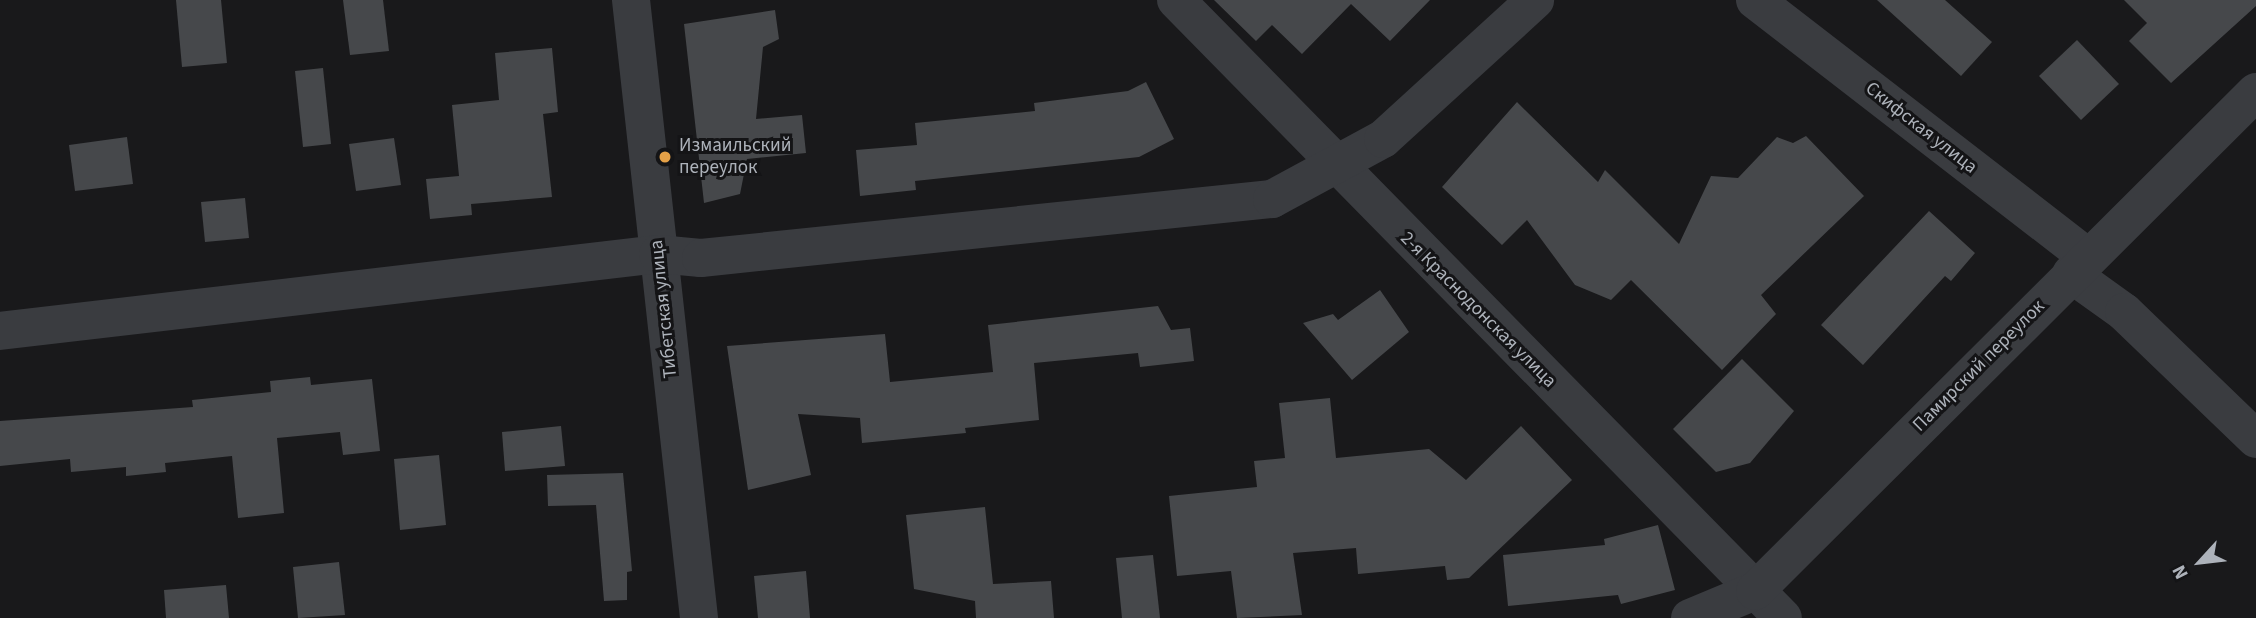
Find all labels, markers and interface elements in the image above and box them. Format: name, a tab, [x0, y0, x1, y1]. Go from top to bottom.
street label: Скифская улица	[1860, 77, 1982, 179]
place label: Измаильский переулок	[679, 135, 791, 179]
marker: Измаильский переулок	[657, 149, 673, 165]
street label: 2-я Краснодонская улица	[1395, 227, 1561, 393]
street label: Тибетская улица	[645, 239, 683, 379]
street label: Памирский переулок	[1908, 295, 2050, 437]
north arrow	[2165, 527, 2235, 597]
text: N	[2166, 560, 2196, 584]

